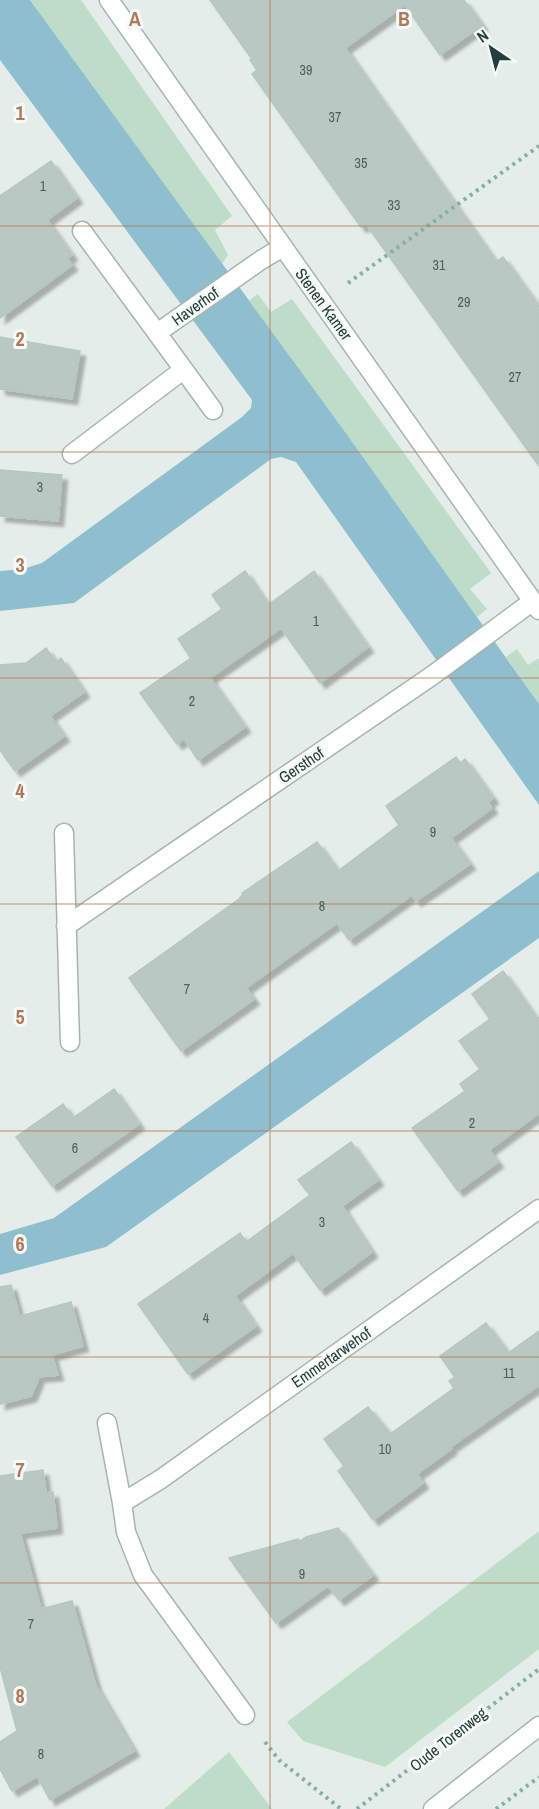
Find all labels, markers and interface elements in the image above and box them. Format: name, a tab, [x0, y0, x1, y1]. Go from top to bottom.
text: A	[129, 5, 141, 32]
text: B	[398, 5, 410, 32]
north arrow	[461, 18, 521, 78]
text: N	[472, 24, 493, 47]
house number: 39	[300, 61, 312, 79]
text: 1	[15, 99, 25, 126]
house number: 37	[329, 108, 341, 126]
house number: 35	[355, 154, 367, 172]
house number: 1	[40, 177, 47, 195]
house number: 33	[388, 196, 400, 214]
house number: 31	[433, 256, 446, 274]
street label: Stenen Kamer	[290, 264, 358, 345]
street label: Haverhof	[167, 282, 223, 330]
house number: 29	[458, 293, 470, 311]
text: 2	[15, 325, 25, 352]
house number: 27	[509, 368, 521, 386]
house number: 3	[37, 478, 43, 496]
text: 3	[15, 551, 25, 578]
house number: 1	[313, 612, 320, 630]
house number: 2	[189, 692, 195, 710]
street label: Gersthof	[274, 742, 328, 788]
text: 4	[15, 777, 25, 804]
house number: 9	[430, 823, 436, 841]
house number: 8	[319, 897, 325, 915]
house number: 7	[184, 980, 190, 998]
text: 5	[15, 1003, 25, 1030]
house number: 2	[469, 1114, 475, 1132]
house number: 6	[72, 1139, 78, 1157]
house number: 3	[319, 1213, 325, 1231]
text: 6	[15, 1230, 25, 1257]
house number: 4	[203, 1309, 210, 1327]
street label: Emmertarwehof	[287, 1321, 376, 1393]
house number: 11	[503, 1364, 516, 1382]
house number: 10	[379, 1440, 391, 1458]
text: 7	[15, 1456, 25, 1483]
house number: 9	[299, 1565, 305, 1583]
house number: 7	[28, 1615, 34, 1633]
text: 8	[15, 1682, 25, 1709]
street label: Oude Torenweg	[405, 1701, 492, 1776]
house number: 8	[38, 1745, 44, 1763]

